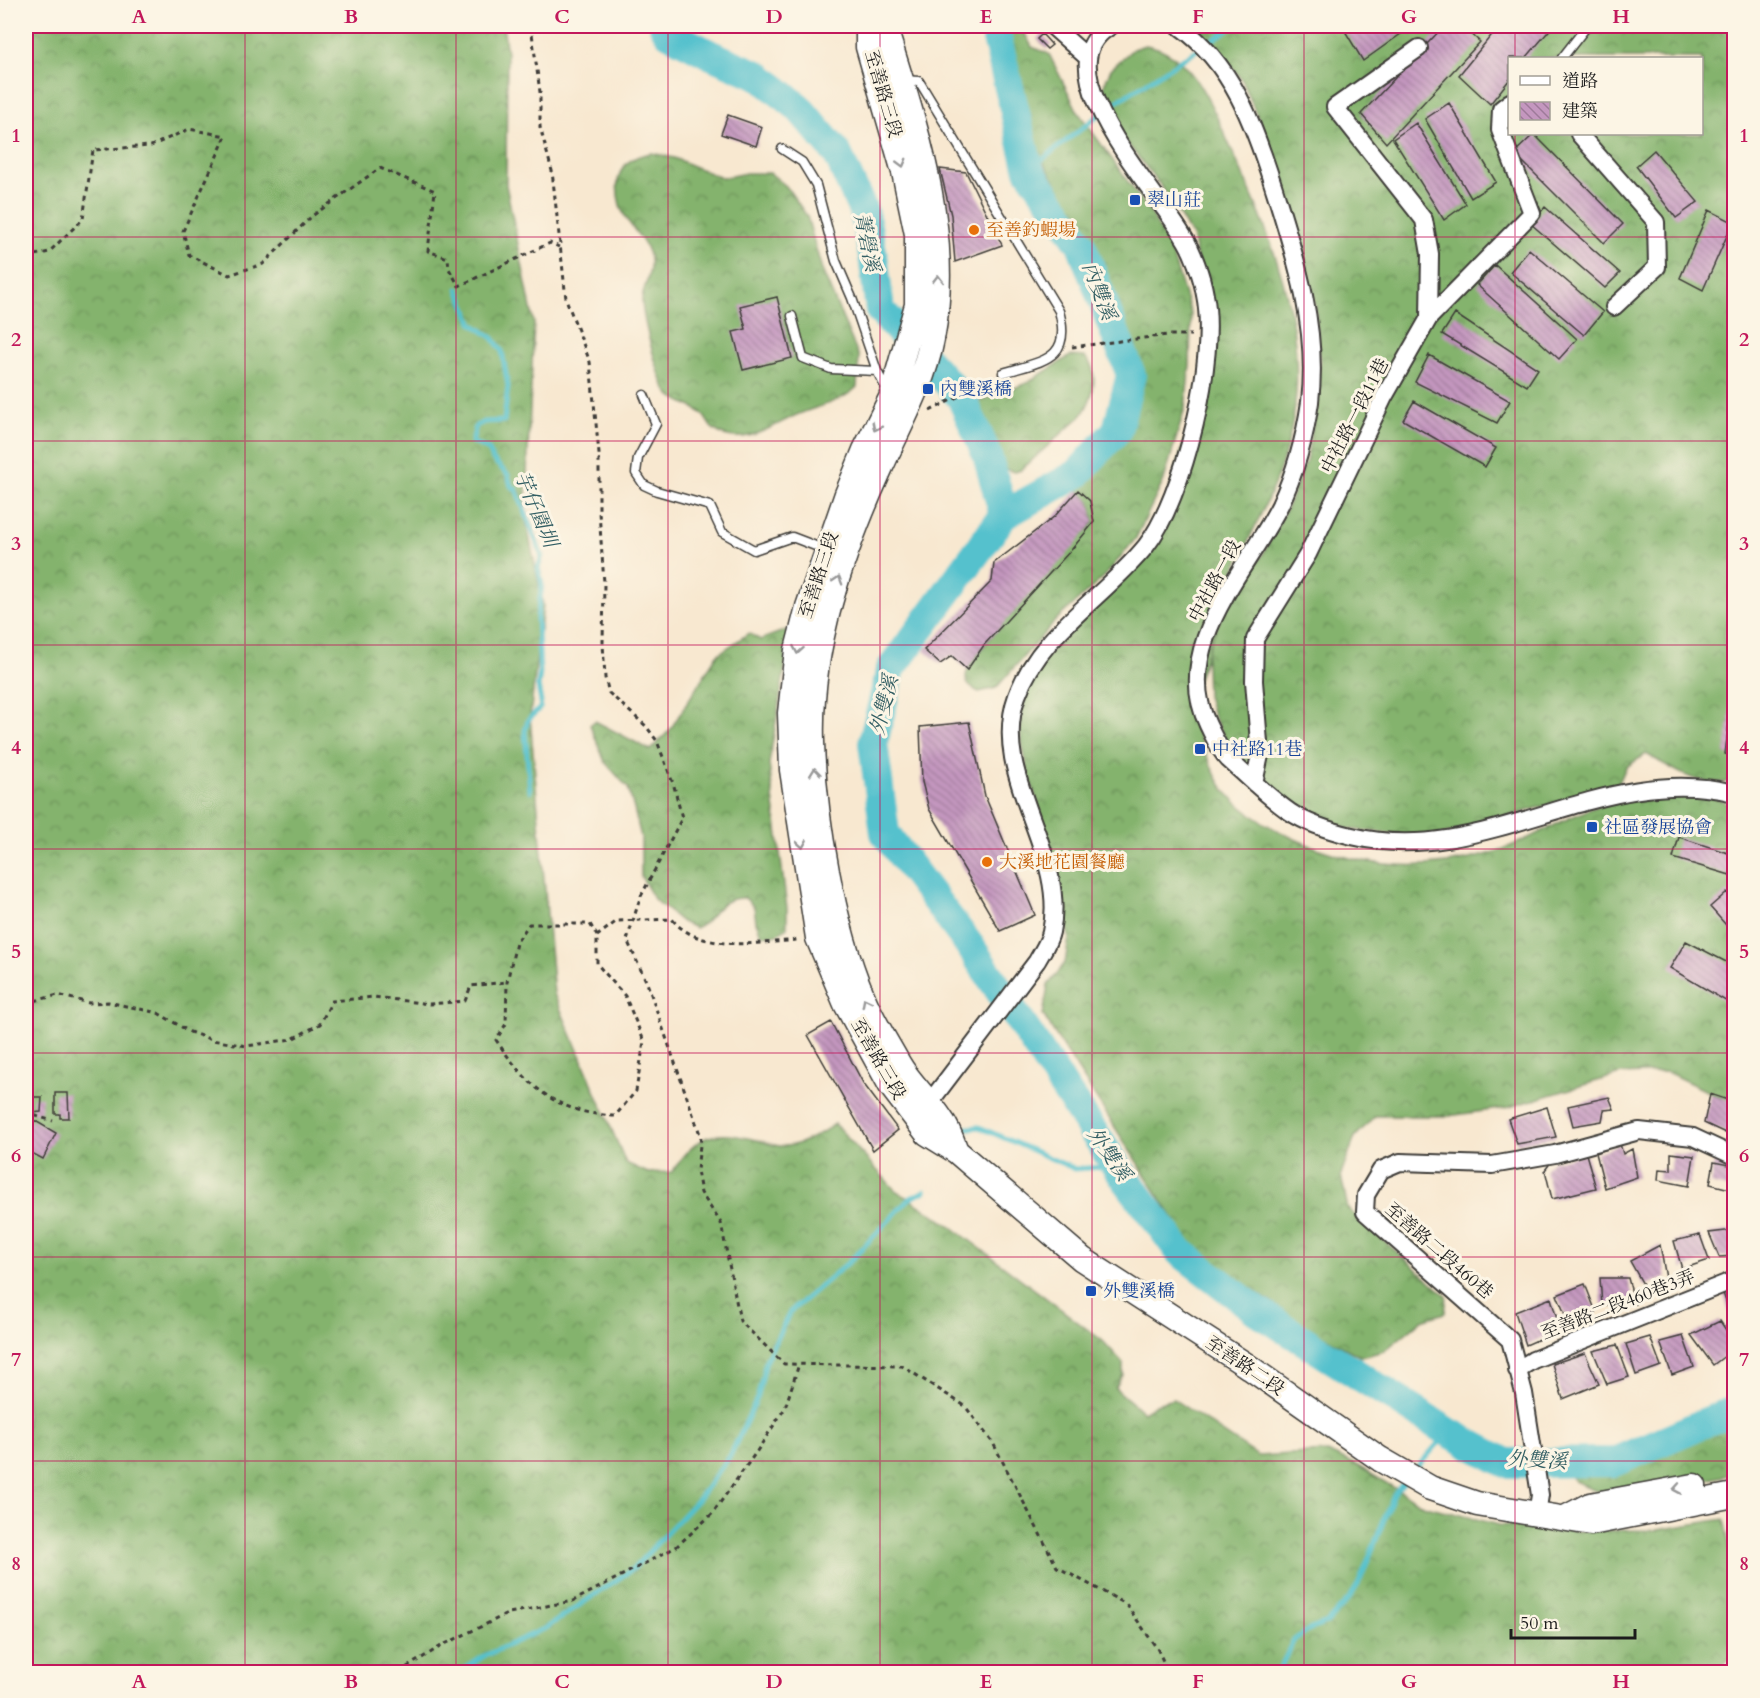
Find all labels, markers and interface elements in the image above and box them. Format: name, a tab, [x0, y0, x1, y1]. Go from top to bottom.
text: A	[131, 3, 147, 30]
text: B	[344, 3, 358, 30]
text: C	[554, 3, 570, 30]
text: D	[765, 3, 783, 30]
text: E	[980, 3, 992, 30]
text: F	[1192, 3, 1204, 30]
text: G	[1401, 3, 1417, 30]
text: H	[1612, 3, 1630, 30]
street label: 至善路三段	[859, 47, 907, 141]
legend	[1508, 57, 1703, 135]
text: 道路	[1562, 69, 1598, 94]
text: 建築	[1562, 99, 1598, 124]
text: 1	[11, 122, 21, 149]
text: 1	[1739, 122, 1749, 149]
one-way arrow	[895, 157, 907, 168]
place label: 翠山莊	[1147, 188, 1201, 213]
marker: 翠山莊	[1128, 193, 1142, 207]
water label: 菁礐溪	[848, 210, 887, 276]
place label: 至善釣蝦場	[986, 218, 1076, 243]
marker: 至善釣蝦場	[967, 223, 981, 237]
water label: 內雙溪	[1076, 258, 1123, 326]
one-way arrow	[932, 275, 944, 284]
text: 2	[11, 326, 21, 353]
text: 2	[1739, 326, 1749, 353]
street label: 中社路一段11巷	[1315, 354, 1395, 478]
place label: 內雙溪橋	[940, 377, 1012, 402]
marker: 內雙溪橋	[921, 382, 935, 396]
one-way arrow	[872, 421, 884, 432]
water label: 芋仔園圳	[508, 467, 565, 554]
street label: 至善路三段	[793, 528, 845, 622]
text: 3	[11, 530, 21, 557]
text: 3	[1739, 530, 1749, 557]
street label: 中社路一段	[1183, 535, 1247, 627]
one-way arrow	[831, 576, 843, 586]
one-way arrow	[792, 645, 805, 655]
water label: 外雙溪	[864, 671, 905, 737]
text: 4	[11, 734, 21, 761]
text: 4	[1739, 734, 1749, 761]
place label: 中社路11巷	[1212, 737, 1302, 762]
marker: 中社路11巷	[1193, 742, 1207, 756]
one-way arrow	[809, 768, 822, 777]
place label: 社區發展協會	[1604, 815, 1712, 840]
marker: 社區發展協會	[1585, 820, 1599, 834]
one-way arrow	[795, 839, 807, 848]
place label: 大溪地花園餐廳	[999, 850, 1125, 875]
marker: 大溪地花園餐廳	[980, 855, 994, 869]
text: 5	[11, 938, 21, 965]
text: 5	[1739, 938, 1749, 965]
one-way arrow	[861, 998, 873, 1009]
street label: 至善路三段	[845, 1014, 911, 1104]
water label: 外雙溪	[1081, 1122, 1138, 1188]
text: 6	[11, 1142, 21, 1169]
text: 6	[1739, 1142, 1749, 1169]
street label: 至善路二段460巷	[1380, 1197, 1498, 1305]
street label: 至善路二段460巷3弄	[1537, 1264, 1699, 1346]
place label: 外雙溪橋	[1103, 1279, 1175, 1304]
marker: 外雙溪橋	[1084, 1284, 1098, 1298]
street label: 至善路二段	[1201, 1330, 1289, 1402]
text: 7	[11, 1346, 21, 1373]
text: 7	[1739, 1346, 1749, 1373]
water label: 外雙溪	[1506, 1445, 1570, 1475]
one-way arrow	[1672, 1482, 1682, 1495]
text: 8	[11, 1550, 21, 1577]
text: 8	[1739, 1550, 1749, 1577]
scale bar	[1511, 1602, 1636, 1640]
text: 50 m	[1520, 1611, 1559, 1636]
text: A	[131, 1668, 147, 1695]
text: B	[344, 1668, 358, 1695]
text: C	[554, 1668, 570, 1695]
text: D	[765, 1668, 783, 1695]
text: E	[980, 1668, 992, 1695]
text: F	[1192, 1668, 1204, 1695]
text: G	[1401, 1668, 1417, 1695]
text: H	[1612, 1668, 1630, 1695]

